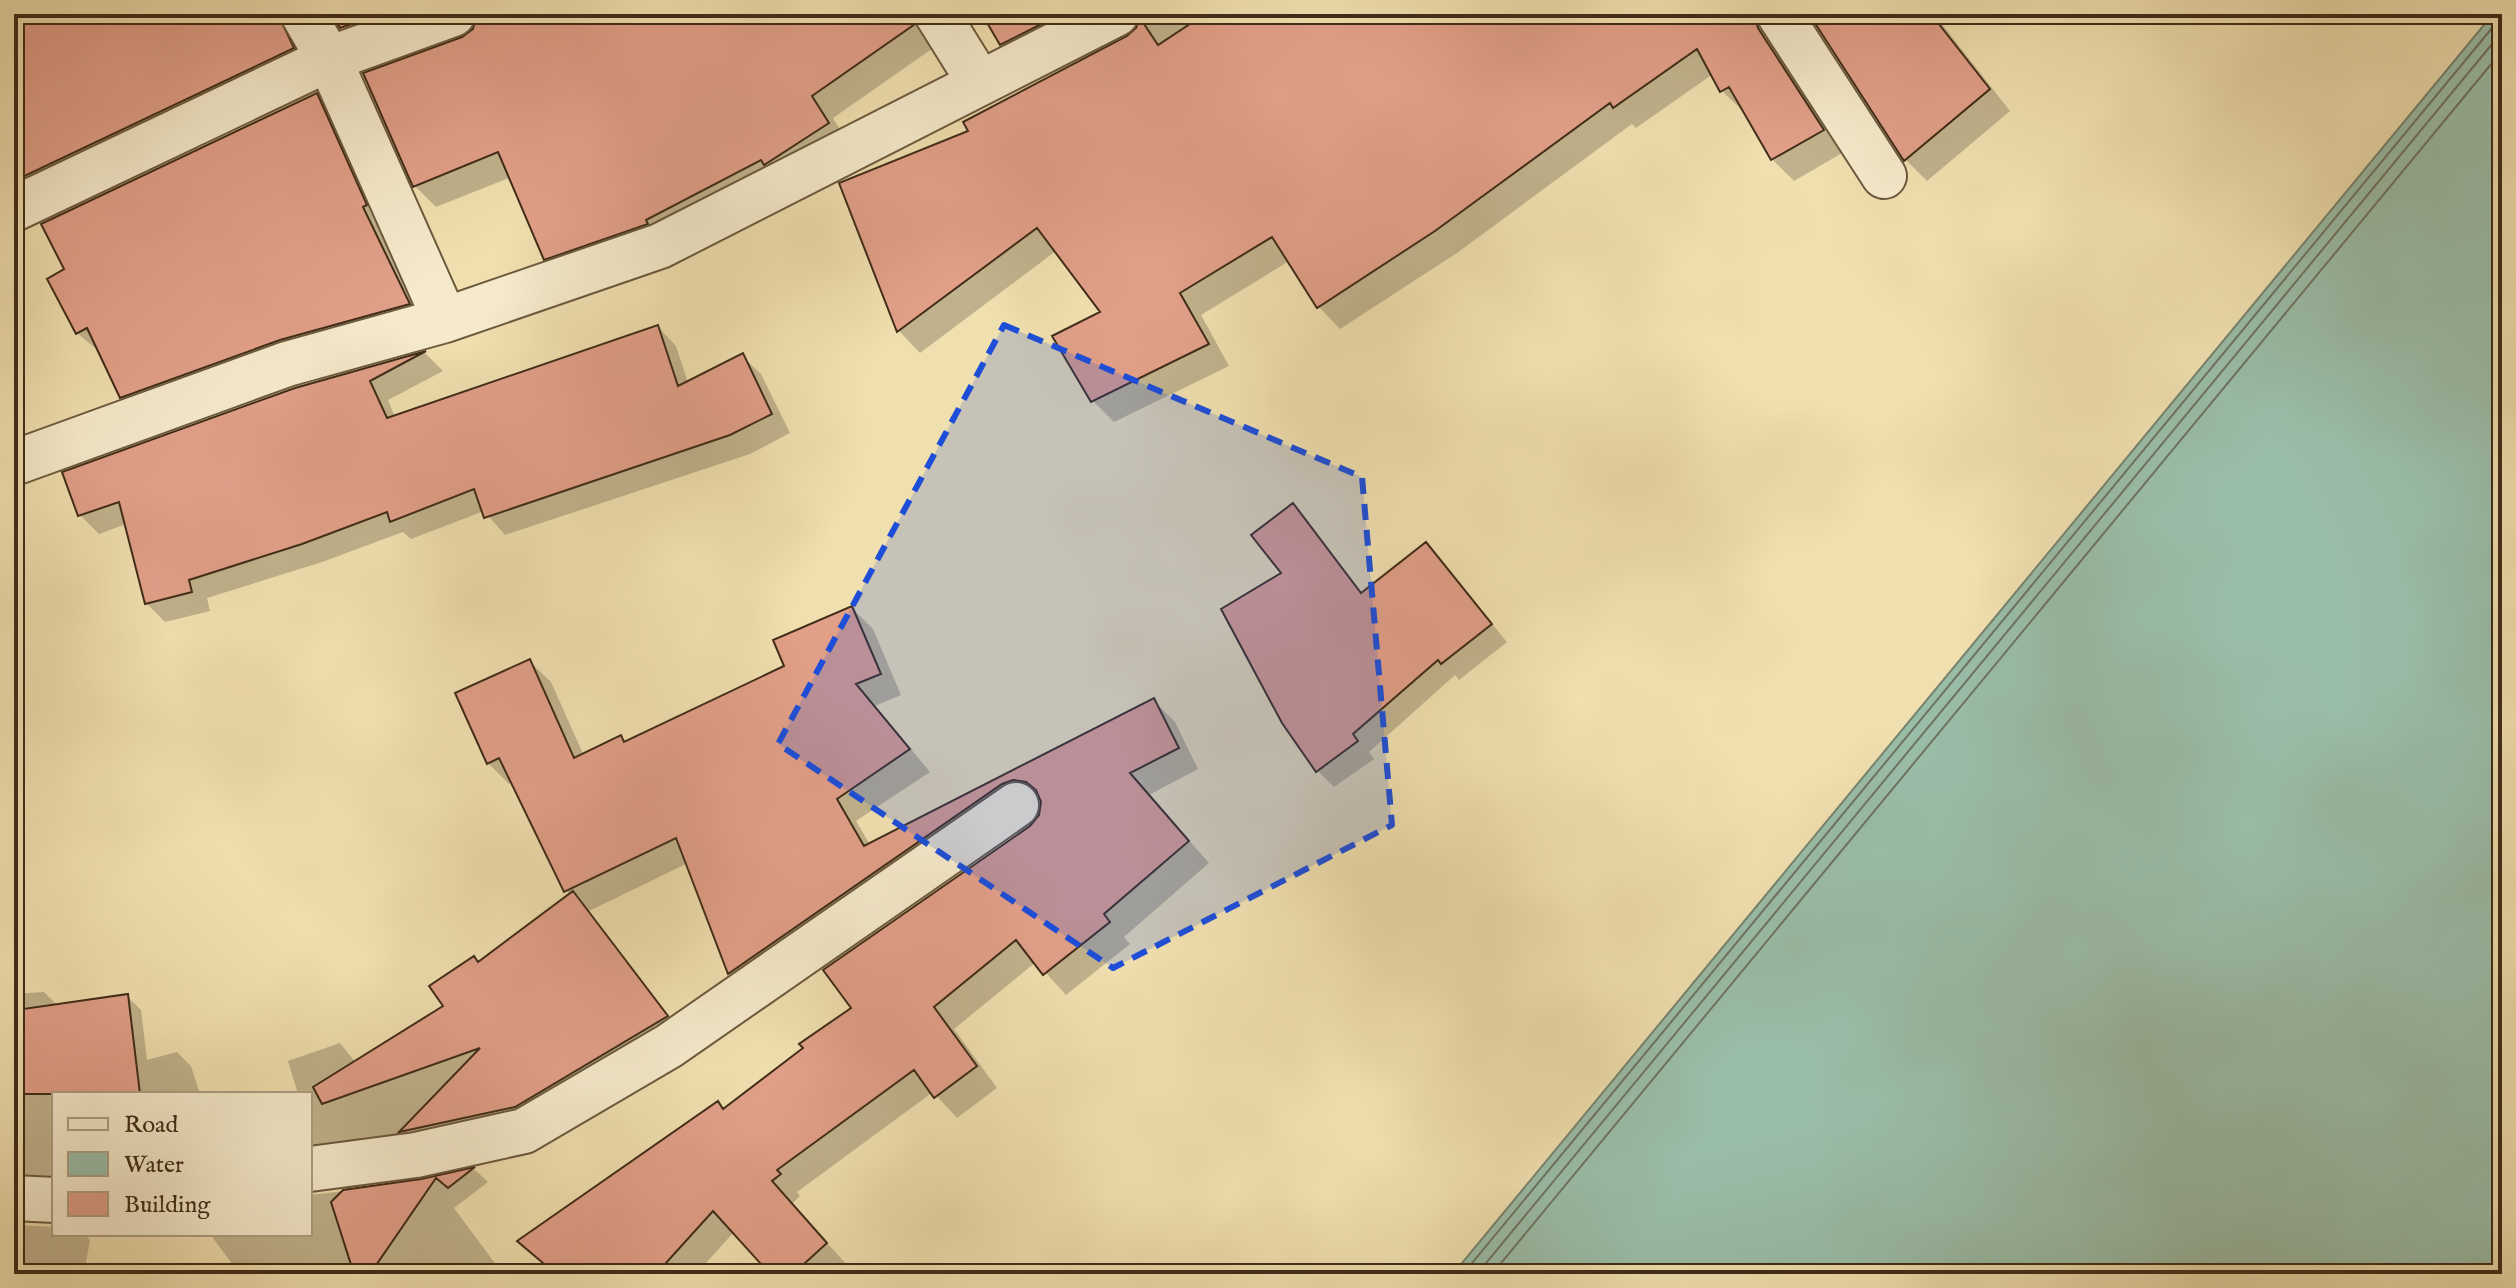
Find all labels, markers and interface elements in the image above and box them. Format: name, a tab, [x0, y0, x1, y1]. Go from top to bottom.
legend	[52, 1092, 312, 1236]
text: Road	[124, 1110, 178, 1141]
text: Water	[124, 1150, 184, 1181]
text: Building	[124, 1190, 211, 1221]

